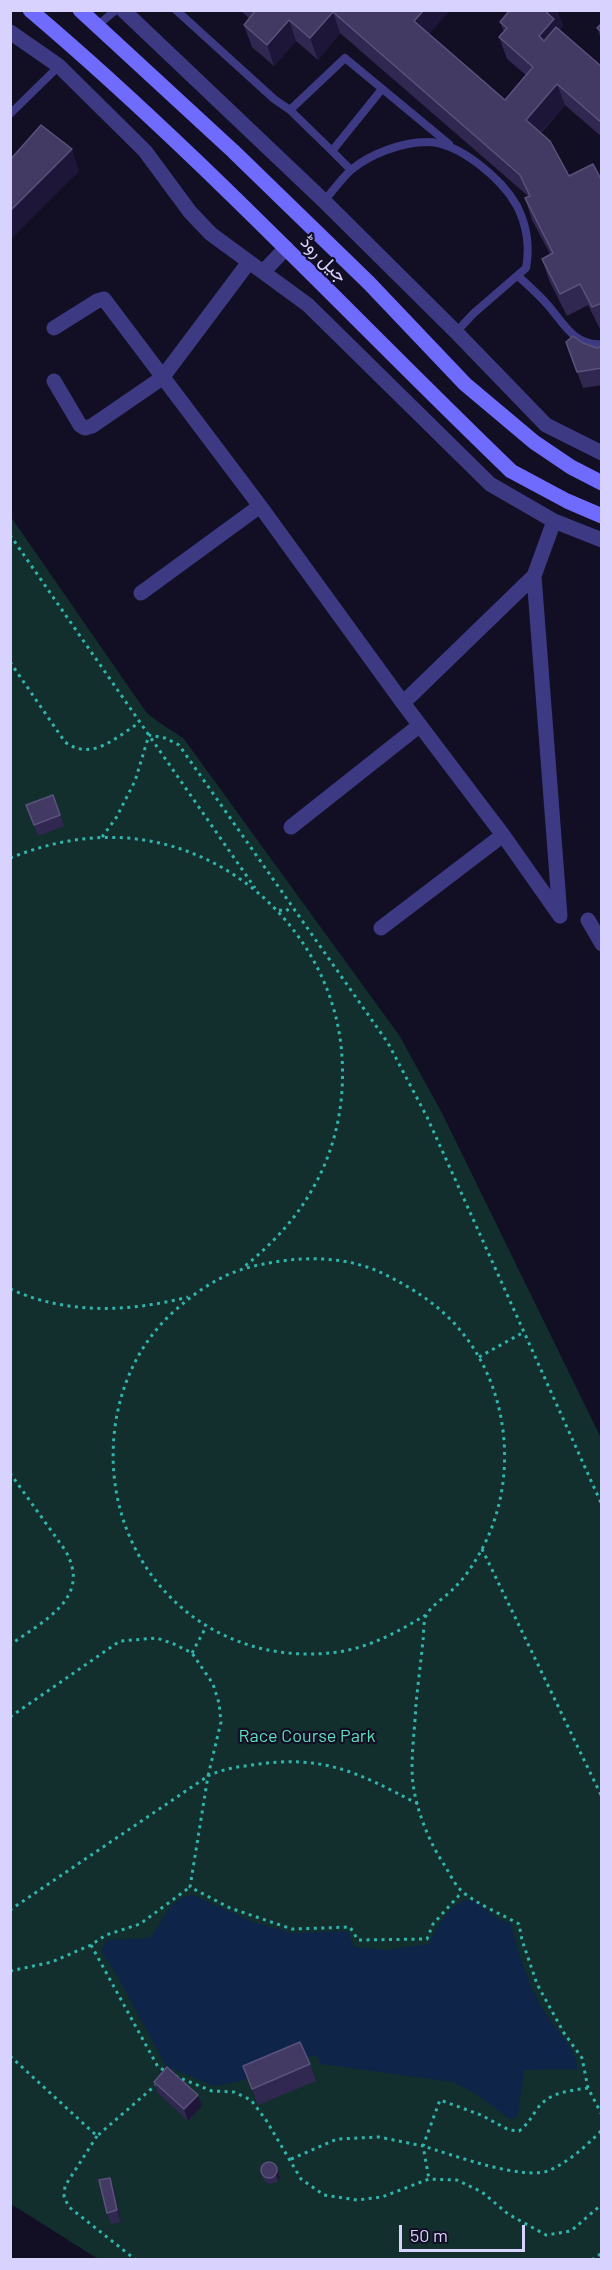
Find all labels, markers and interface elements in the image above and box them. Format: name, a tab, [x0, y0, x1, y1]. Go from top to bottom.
street label: جیل روڈ	[296, 231, 352, 287]
park label: Race Course Park	[239, 1725, 375, 1747]
scale bar	[402, 2213, 528, 2251]
text: 50 m	[410, 2224, 448, 2246]

